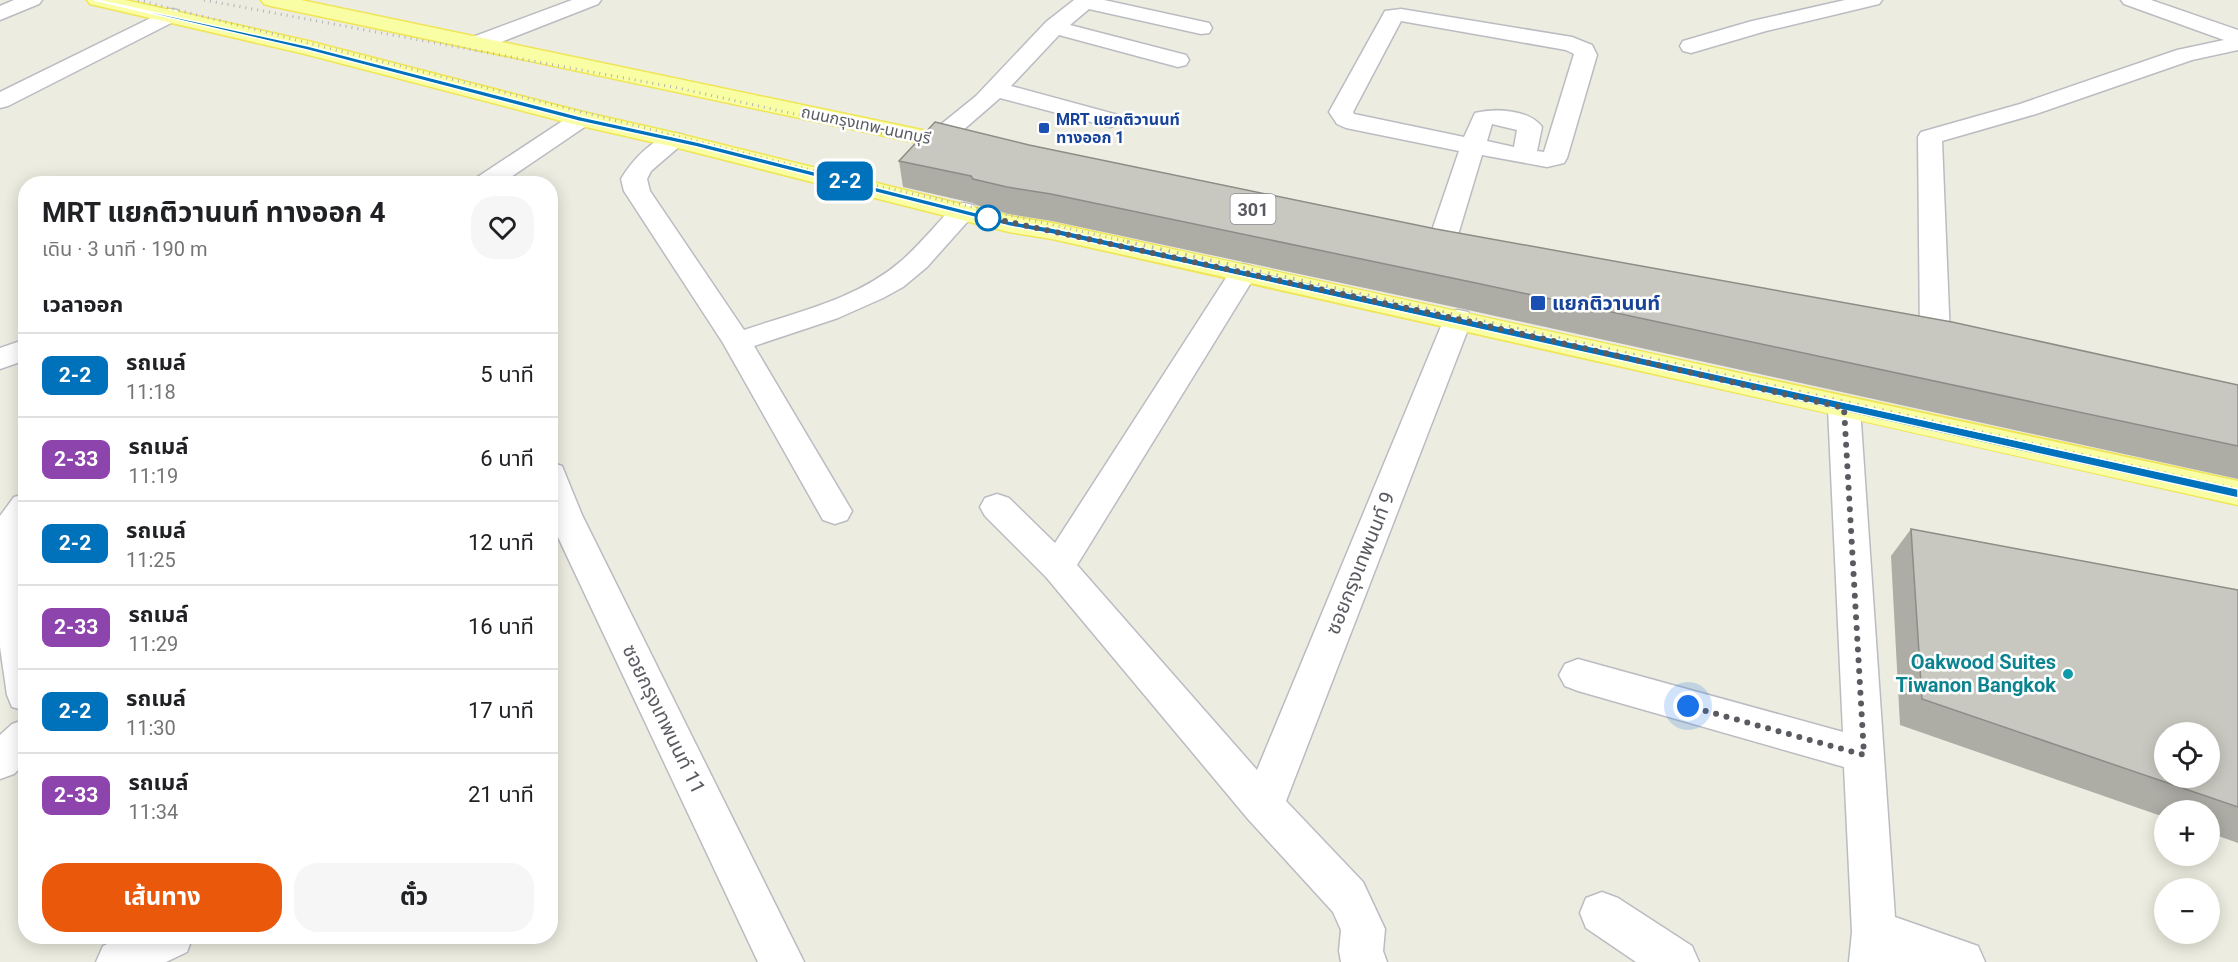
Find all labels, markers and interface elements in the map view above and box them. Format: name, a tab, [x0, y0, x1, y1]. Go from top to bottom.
street label: ถนนกรุงเทพ-นนทบุรี	[799, 102, 933, 148]
place label: MRT แยกติวานนท์ ทางออก 1	[1056, 110, 1180, 147]
marker: MRT แยกติวานนท์ ทางออก 1	[1037, 121, 1051, 135]
line badge: 2-2	[810, 162, 880, 201]
text: 2-2	[829, 169, 861, 193]
road number: 301	[1230, 194, 1276, 224]
text: MRT แยกติวานนท์ ทางออก 4	[42, 196, 386, 229]
button: heart	[471, 196, 534, 259]
unlabelled marker	[975, 205, 1001, 231]
text: เดิน · 3 นาที · 190 m	[42, 237, 208, 261]
place label: แยกติวานนท์	[1552, 291, 1660, 315]
text: เวลาออก	[42, 292, 123, 317]
marker: แยกติวานนท์	[1529, 294, 1547, 312]
text: รถเมล์	[126, 350, 186, 375]
text: 5 นาที	[480, 362, 534, 387]
text: 2-2	[59, 363, 91, 387]
text: 11:18	[126, 380, 176, 404]
text: รถเมล์	[128, 434, 188, 459]
text: 6 นาที	[480, 446, 534, 471]
text: 2-33	[54, 447, 98, 471]
text: 11:19	[128, 464, 178, 488]
street label: ซอยกรุงเทพนนท์ 9	[1320, 488, 1400, 638]
text: รถเมล์	[126, 518, 186, 543]
text: 12 นาที	[468, 530, 534, 555]
text: 2-2	[59, 531, 91, 555]
text: 11:25	[126, 548, 176, 572]
text: รถเมล์	[128, 602, 188, 627]
text: 16 นาที	[468, 614, 534, 639]
text: 2-33	[54, 615, 98, 639]
text: 11:29	[128, 632, 178, 656]
street label: ซอยกรุงเทพนนท์ 11	[617, 640, 711, 798]
place label: Oakwood Suites Tiwanon Bangkok	[1895, 650, 2056, 697]
marker: Oakwood Suites Tiwanon Bangkok	[2061, 667, 2075, 681]
text: รถเมล์	[126, 686, 186, 711]
your location	[1673, 691, 1703, 721]
text: 17 นาที	[468, 698, 534, 723]
text: 2-2	[59, 699, 91, 723]
text: 11:30	[126, 716, 176, 740]
map controls	[2154, 722, 2220, 944]
button: locate	[2154, 722, 2220, 788]
text: รถเมล์	[128, 770, 188, 795]
text: 21 นาที	[468, 782, 534, 807]
text: 2-33	[54, 783, 98, 807]
text: 11:34	[128, 800, 178, 824]
button: +	[2154, 800, 2220, 866]
button: เส้นทาง	[42, 863, 282, 932]
button: ตั๋ว	[294, 863, 534, 932]
button: −	[2154, 878, 2220, 944]

